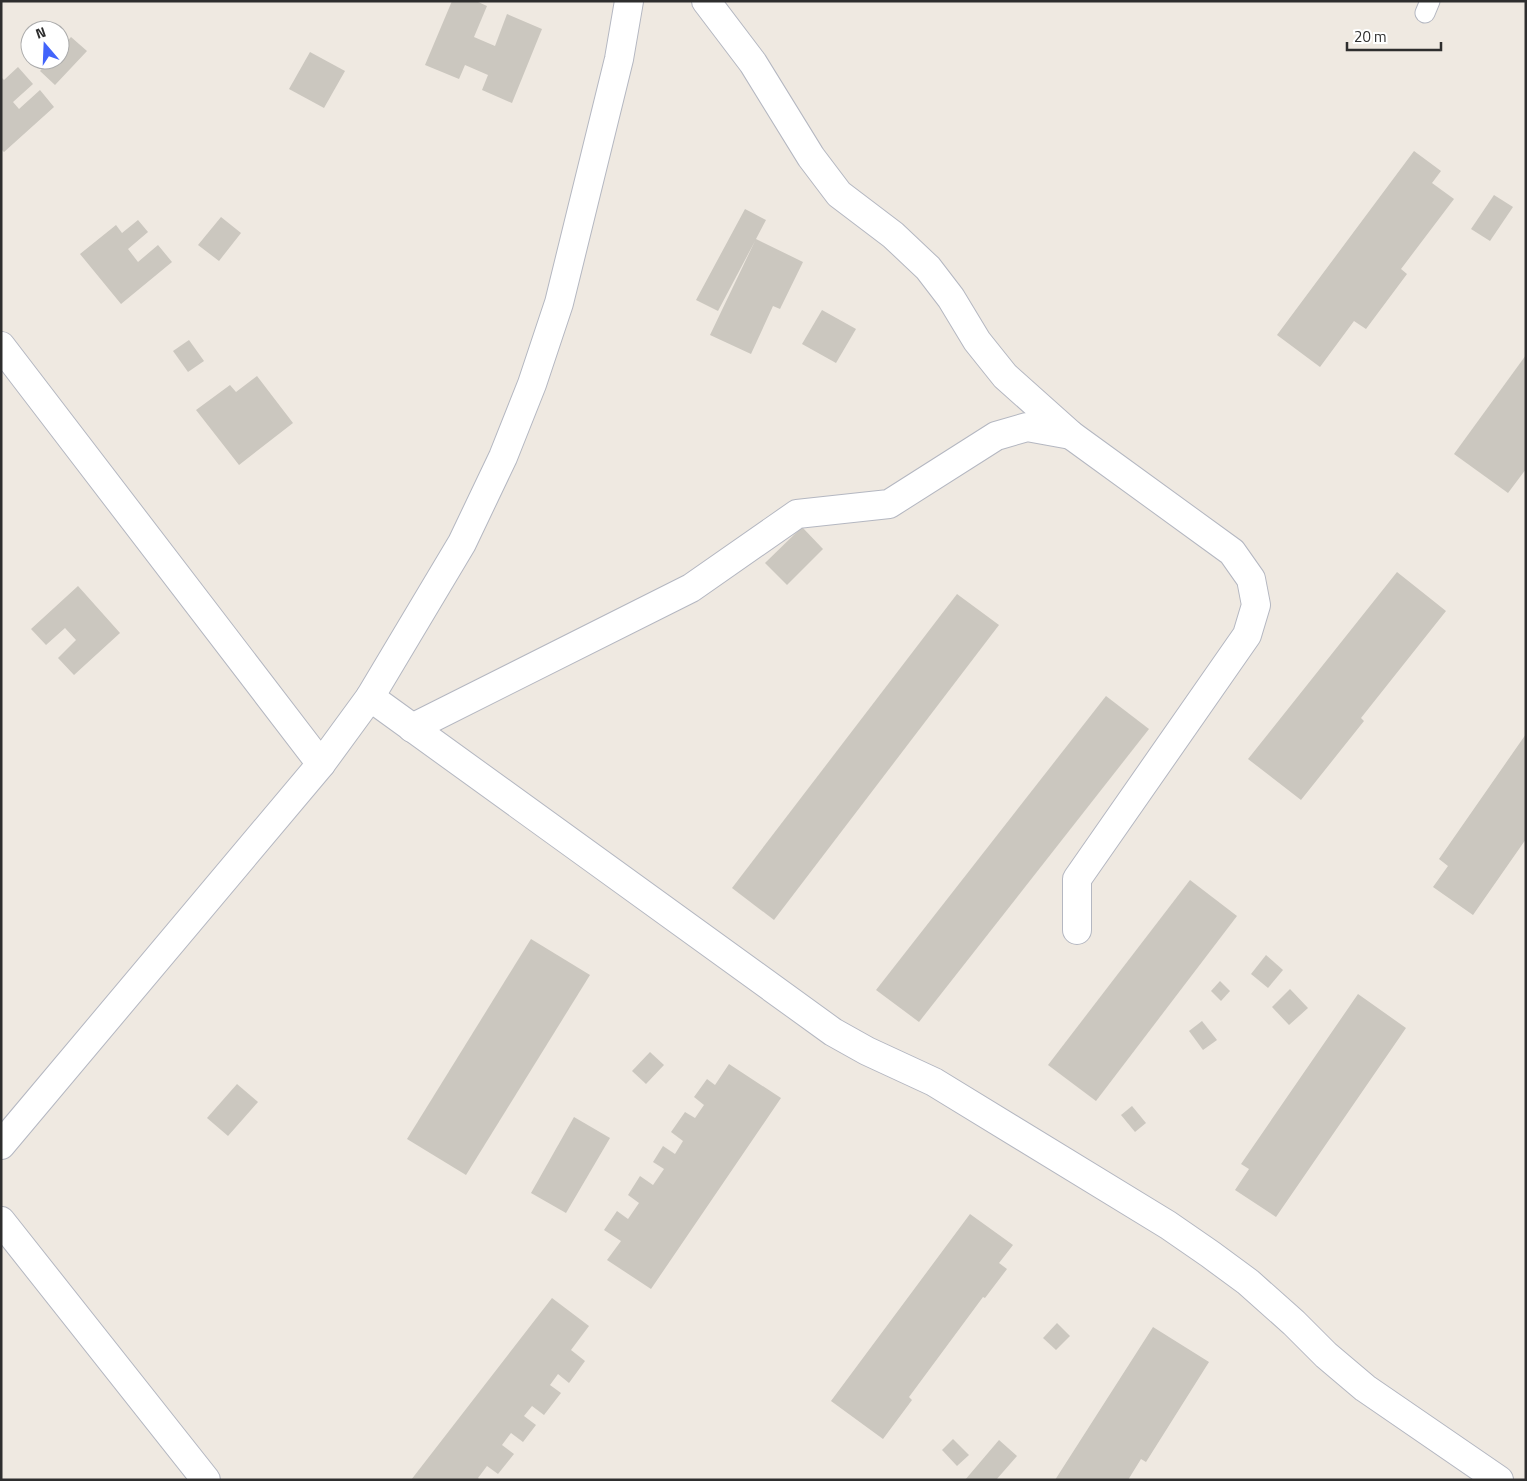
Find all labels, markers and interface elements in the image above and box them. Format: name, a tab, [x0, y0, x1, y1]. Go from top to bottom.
north arrow	[20, 20, 70, 70]
scale bar	[1347, 20, 1441, 52]
text: N	[33, 21, 49, 44]
text: 20 m	[1354, 25, 1387, 48]

